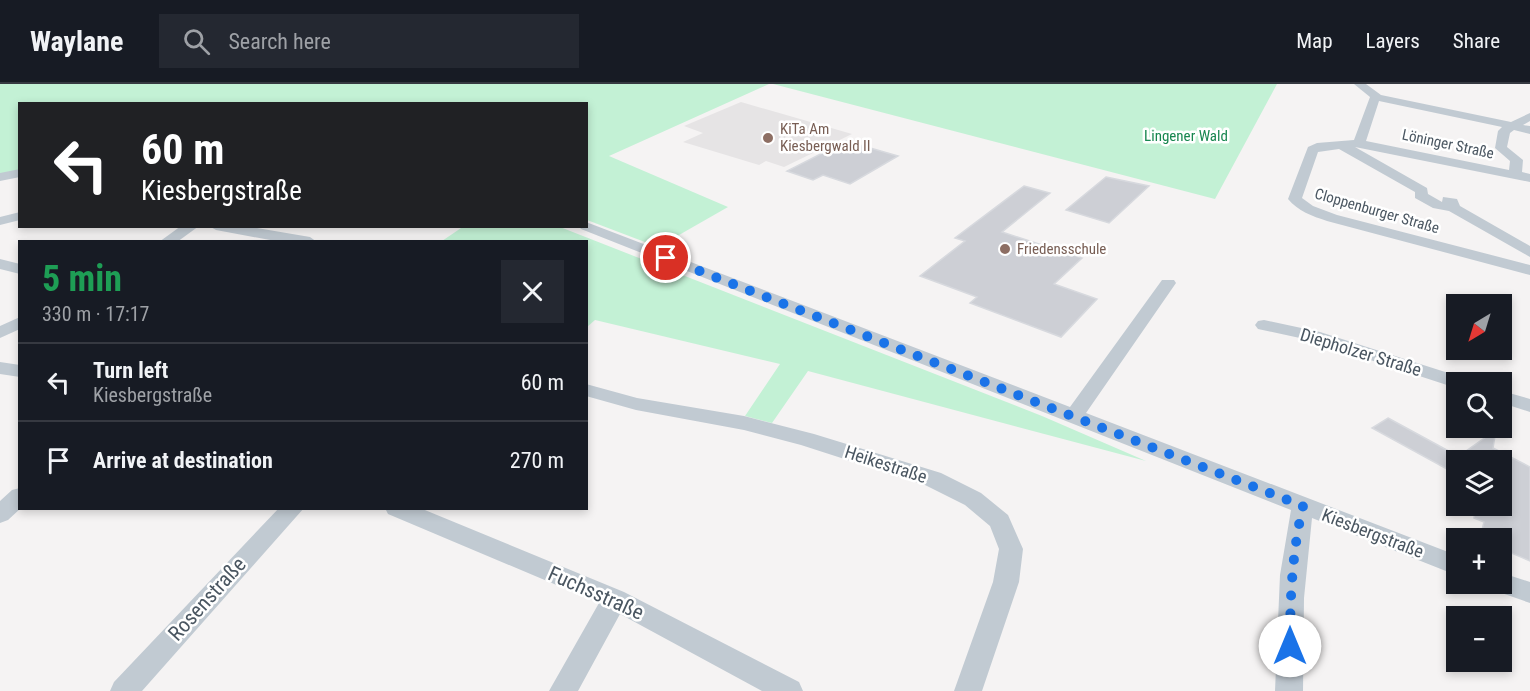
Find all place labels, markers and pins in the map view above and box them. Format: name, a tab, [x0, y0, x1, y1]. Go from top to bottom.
place label: KiTa Am Kiesbergwald II	[780, 120, 871, 155]
marker: KiTa Am Kiesbergwald II	[761, 131, 775, 145]
pin	[640, 232, 691, 283]
place label: Friedensschule	[1017, 240, 1106, 258]
marker: Friedensschule	[998, 242, 1012, 256]

